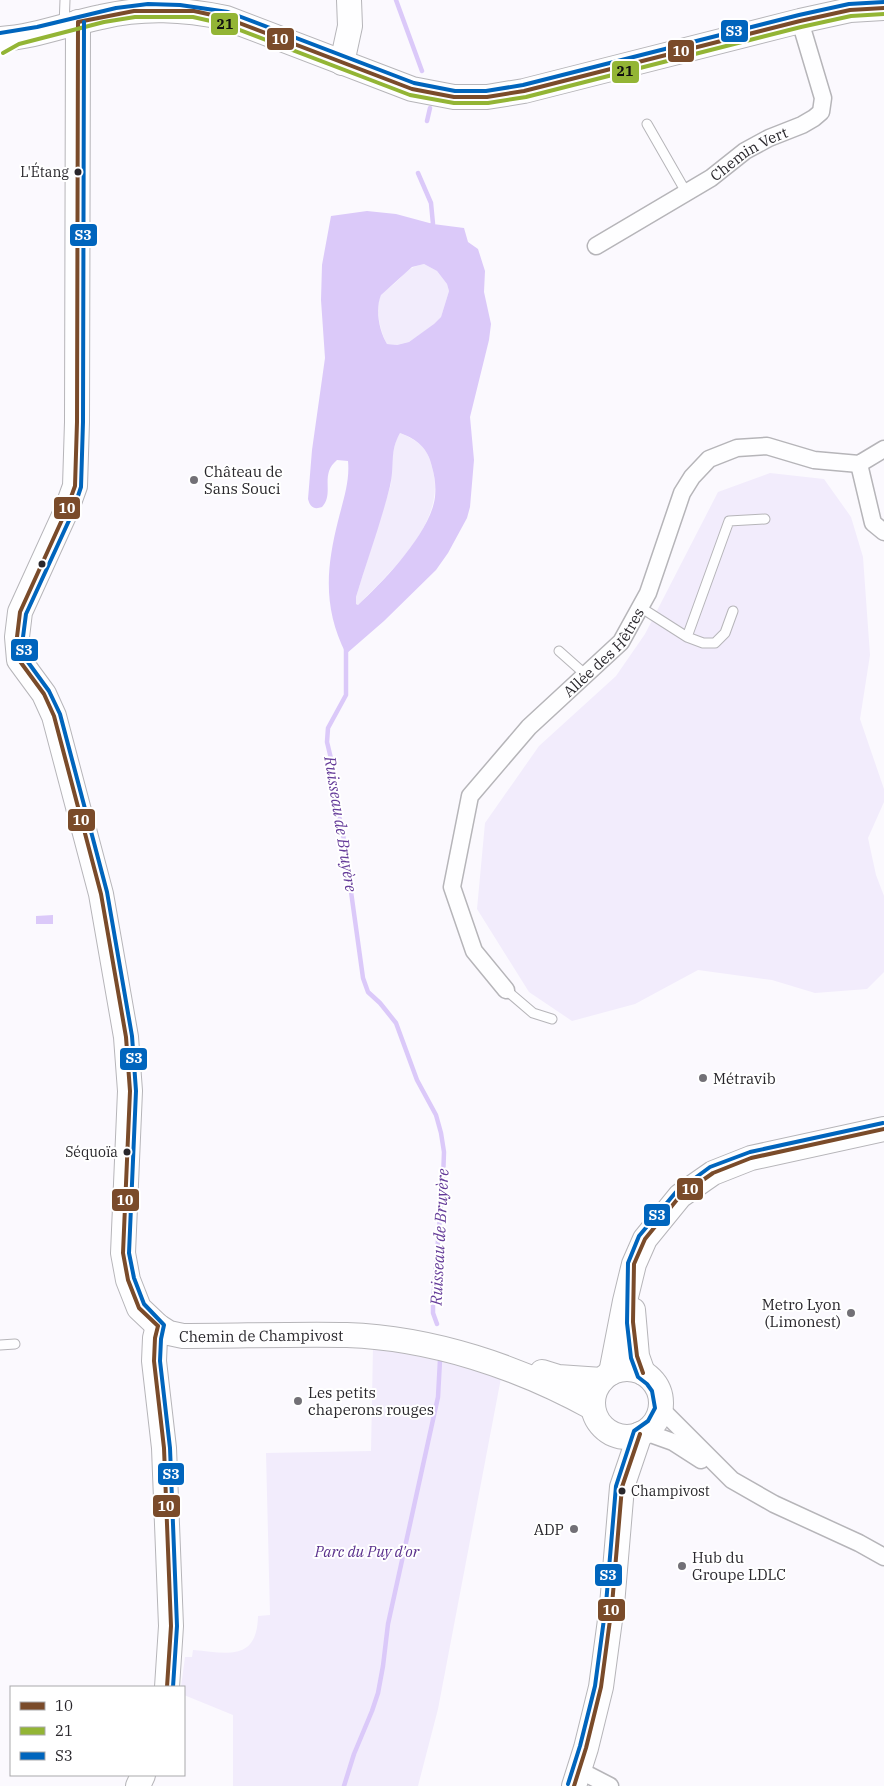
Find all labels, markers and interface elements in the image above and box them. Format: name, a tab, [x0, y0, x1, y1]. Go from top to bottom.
line badge: 21	[210, 12, 239, 36]
text: 21	[217, 15, 233, 33]
line badge: S3	[720, 19, 749, 43]
text: S3	[725, 22, 743, 40]
line badge: 10	[266, 27, 295, 51]
text: 10	[272, 30, 288, 48]
line badge: 10	[667, 39, 695, 63]
text: 10	[673, 42, 689, 60]
line badge: 21	[611, 60, 640, 84]
text: 21	[617, 62, 633, 80]
street label: Chemin Vert	[706, 122, 790, 185]
place label: L'Étang	[20, 162, 69, 181]
marker: L'Étang	[73, 167, 83, 177]
line badge: S3	[69, 223, 98, 247]
text: S3	[74, 226, 92, 244]
place label: Château de Sans Souci	[204, 462, 283, 498]
marker: Château de Sans Souci	[188, 474, 200, 486]
line badge: 10	[53, 496, 81, 520]
text: 10	[59, 499, 75, 517]
unlabelled marker	[37, 559, 47, 569]
street label: Allée des Hêtres	[559, 604, 648, 700]
line badge: S3	[10, 638, 39, 662]
text: S3	[15, 641, 33, 659]
water label: Ruisseau de Bruyère	[320, 754, 362, 893]
line badge: 10	[67, 808, 96, 832]
text: 10	[73, 811, 89, 829]
line badge: S3	[119, 1047, 148, 1071]
text: S3	[125, 1049, 143, 1067]
place label: Métravib	[713, 1069, 776, 1088]
marker: Métravib	[697, 1072, 709, 1084]
place label: Séquoïa	[65, 1143, 118, 1161]
marker: Séquoïa	[122, 1147, 132, 1157]
water label: Ruisseau de Bruyère	[425, 1168, 453, 1307]
line badge: 10	[676, 1177, 704, 1201]
text: 10	[682, 1180, 698, 1198]
line badge: 10	[111, 1188, 140, 1212]
text: 10	[117, 1191, 133, 1209]
line badge: S3	[643, 1203, 671, 1227]
text: S3	[648, 1206, 666, 1224]
place label: Metro Lyon (Limonest)	[762, 1295, 841, 1331]
marker: Metro Lyon (Limonest)	[845, 1307, 857, 1319]
street label: Chemin de Champivost	[179, 1325, 343, 1346]
place label: Les petits chaperons rouges	[308, 1383, 434, 1419]
marker: Les petits chaperons rouges	[292, 1395, 304, 1407]
line badge: S3	[157, 1462, 185, 1486]
text: S3	[162, 1465, 180, 1483]
place label: Champivost	[631, 1482, 710, 1500]
marker: Champivost	[617, 1486, 627, 1496]
line badge: 10	[152, 1494, 181, 1518]
text: 10	[158, 1497, 174, 1515]
place label: ADP	[534, 1520, 564, 1539]
marker: ADP	[568, 1523, 580, 1535]
park label: Parc du Puy d'or	[314, 1542, 420, 1561]
place label: Hub du Groupe LDLC	[692, 1548, 786, 1584]
marker: Hub du Groupe LDLC	[676, 1560, 688, 1572]
line badge: S3	[594, 1563, 623, 1587]
text: S3	[599, 1566, 617, 1584]
line badge: 10	[597, 1598, 626, 1622]
text: 10	[603, 1601, 619, 1619]
legend	[10, 1686, 185, 1776]
text: 10	[55, 1696, 73, 1715]
text: 21	[55, 1721, 73, 1740]
text: S3	[55, 1746, 73, 1765]

